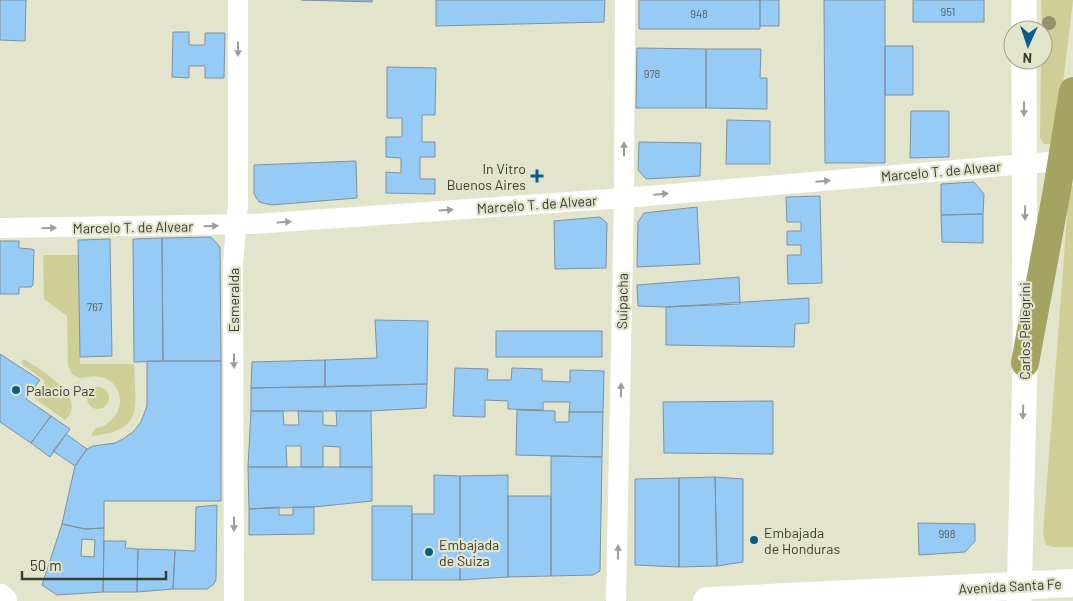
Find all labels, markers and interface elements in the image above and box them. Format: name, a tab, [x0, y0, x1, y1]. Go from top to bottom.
house number: 951	[941, 5, 955, 18]
house number: 948	[690, 7, 708, 20]
north arrow	[1003, 20, 1053, 70]
one-way arrow	[234, 41, 242, 57]
text: N	[1022, 50, 1032, 67]
house number: 978	[644, 67, 661, 80]
one-way arrow	[1020, 101, 1028, 117]
one-way arrow	[620, 141, 628, 157]
street label: Marcelo T. de Alvear	[880, 157, 1002, 185]
place label: In Vitro Buenos Aires	[447, 160, 526, 193]
marker: In Vitro Buenos Aires	[530, 169, 544, 183]
one-way arrow	[815, 177, 831, 185]
one-way arrow	[653, 190, 669, 198]
street label: Marcelo T. de Alvear	[476, 191, 598, 217]
one-way arrow	[1021, 205, 1029, 221]
one-way arrow	[439, 206, 455, 214]
street label: Marcelo T. de Alvear	[73, 217, 193, 237]
one-way arrow	[277, 218, 293, 226]
one-way arrow	[203, 221, 219, 229]
one-way arrow	[41, 224, 57, 232]
street label: Esmeralda	[225, 268, 242, 332]
street label: Suipacha	[613, 273, 631, 329]
street label: Carlos Pellegrini	[1016, 282, 1033, 380]
house number: 767	[87, 300, 103, 313]
one-way arrow	[230, 353, 238, 369]
place label: Palacio Paz	[26, 382, 95, 399]
one-way arrow	[617, 382, 625, 398]
marker: Palacio Paz	[10, 384, 22, 396]
one-way arrow	[1019, 404, 1027, 420]
one-way arrow	[230, 516, 238, 532]
place label: Embajada de Honduras	[764, 524, 841, 557]
house number: 998	[938, 527, 956, 540]
marker: Embajada de Honduras	[748, 534, 760, 546]
place label: Embajada de Suiza	[439, 536, 499, 569]
one-way arrow	[614, 544, 622, 560]
marker: Embajada de Suiza	[423, 546, 435, 558]
scale bar	[22, 548, 166, 580]
text: 50 m	[30, 556, 62, 574]
street label: Avenida Santa Fe	[958, 575, 1062, 597]

